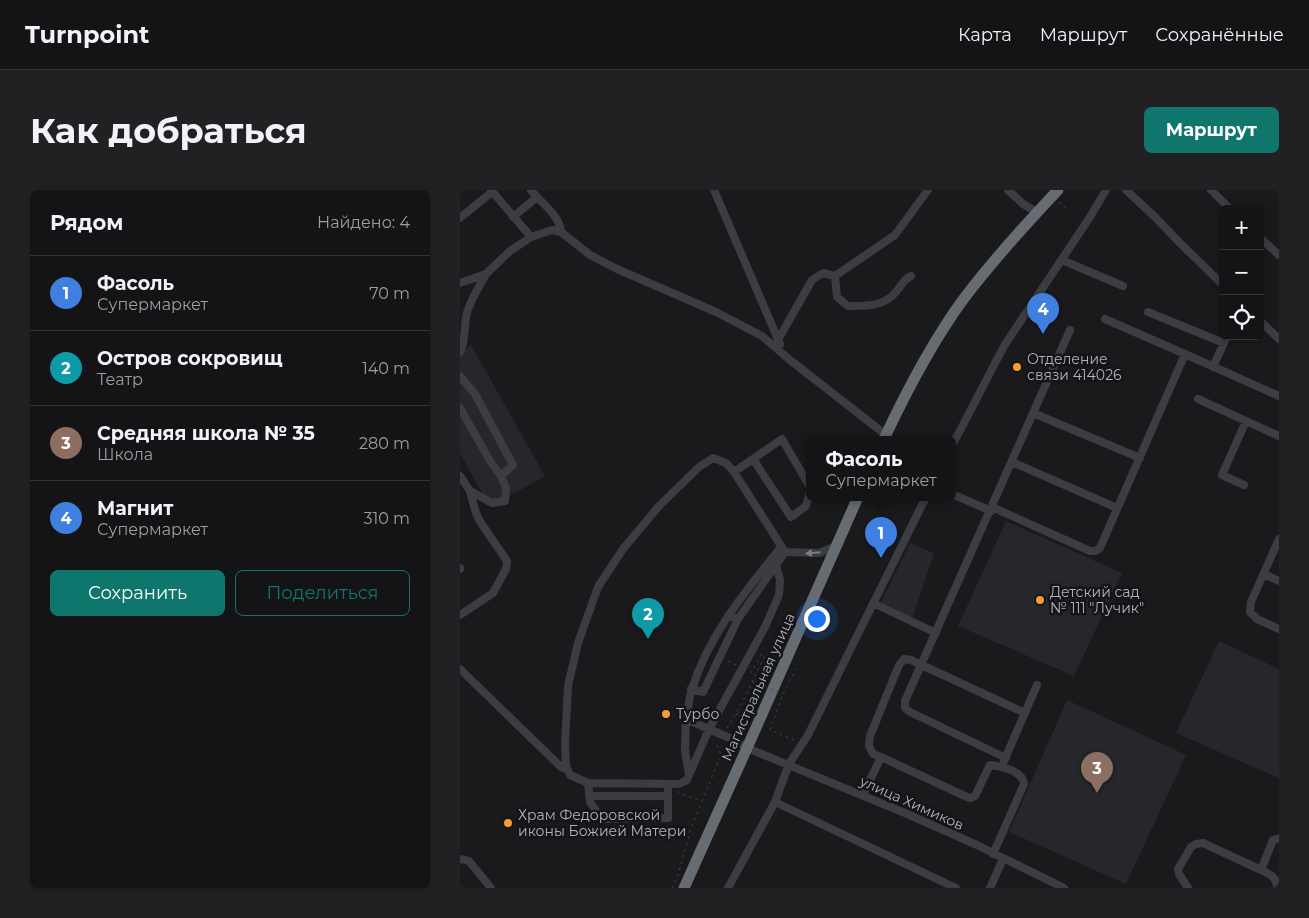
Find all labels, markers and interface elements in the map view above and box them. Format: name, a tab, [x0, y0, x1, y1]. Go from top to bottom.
text: Turnpoint	[25, 20, 149, 49]
text: Карта	[958, 24, 1012, 46]
text: Маршрут	[1040, 24, 1127, 46]
text: Сохранённые	[1155, 24, 1284, 46]
button: Маршрут	[1144, 107, 1279, 153]
text: Как добраться	[30, 109, 307, 152]
map controls	[1219, 205, 1264, 340]
button: +	[1219, 205, 1264, 250]
text: Рядом	[50, 210, 123, 235]
text: Найдено: 4	[317, 213, 410, 232]
button: −	[1219, 250, 1264, 295]
text: Фасоль	[97, 272, 174, 295]
text: 1	[63, 284, 69, 303]
text: 70 m	[369, 284, 410, 303]
pin: 4	[1027, 293, 1059, 334]
text: Супермаркет	[97, 295, 208, 314]
button: locate	[1219, 295, 1264, 340]
text: Остров сокровищ	[97, 347, 282, 370]
place label: Отделение связи 414026	[1027, 350, 1122, 384]
text: 2	[61, 359, 71, 378]
text: 140 m	[362, 359, 410, 378]
marker: Отделение связи 414026	[1011, 361, 1023, 373]
text: Театр	[97, 370, 143, 389]
text: Средняя школа № 35	[97, 422, 315, 445]
text: 3	[61, 434, 71, 453]
text: 280 m	[359, 434, 410, 453]
popup	[806, 436, 956, 501]
text: Школа	[97, 445, 153, 464]
text: Фасоль	[825, 448, 903, 471]
text: Супермаркет	[825, 471, 937, 490]
text: Магнит	[97, 497, 173, 520]
text: 4	[60, 509, 72, 528]
text: 310 m	[363, 509, 410, 528]
pin: 1	[865, 517, 897, 558]
text: Супермаркет	[97, 520, 208, 539]
one-way arrow	[805, 549, 821, 557]
button: Сохранить	[50, 570, 225, 616]
button: Поделиться	[235, 570, 410, 616]
place label: Детский сад № 111 "Лучик"	[1050, 583, 1144, 617]
marker: Детский сад № 111 "Лучик"	[1034, 594, 1046, 606]
pin: 2	[632, 598, 664, 639]
your location	[804, 606, 830, 632]
street label: Магистральная улица	[717, 610, 799, 764]
place label: Турбо	[676, 705, 719, 723]
marker: Турбо	[660, 708, 672, 720]
pin: 3	[1081, 752, 1113, 793]
street label: улица Химиков	[856, 772, 967, 834]
place label: Храм Федоровской иконы Божией Матери	[518, 806, 686, 840]
marker: Храм Федоровской иконы Божией Матери	[502, 817, 514, 829]

